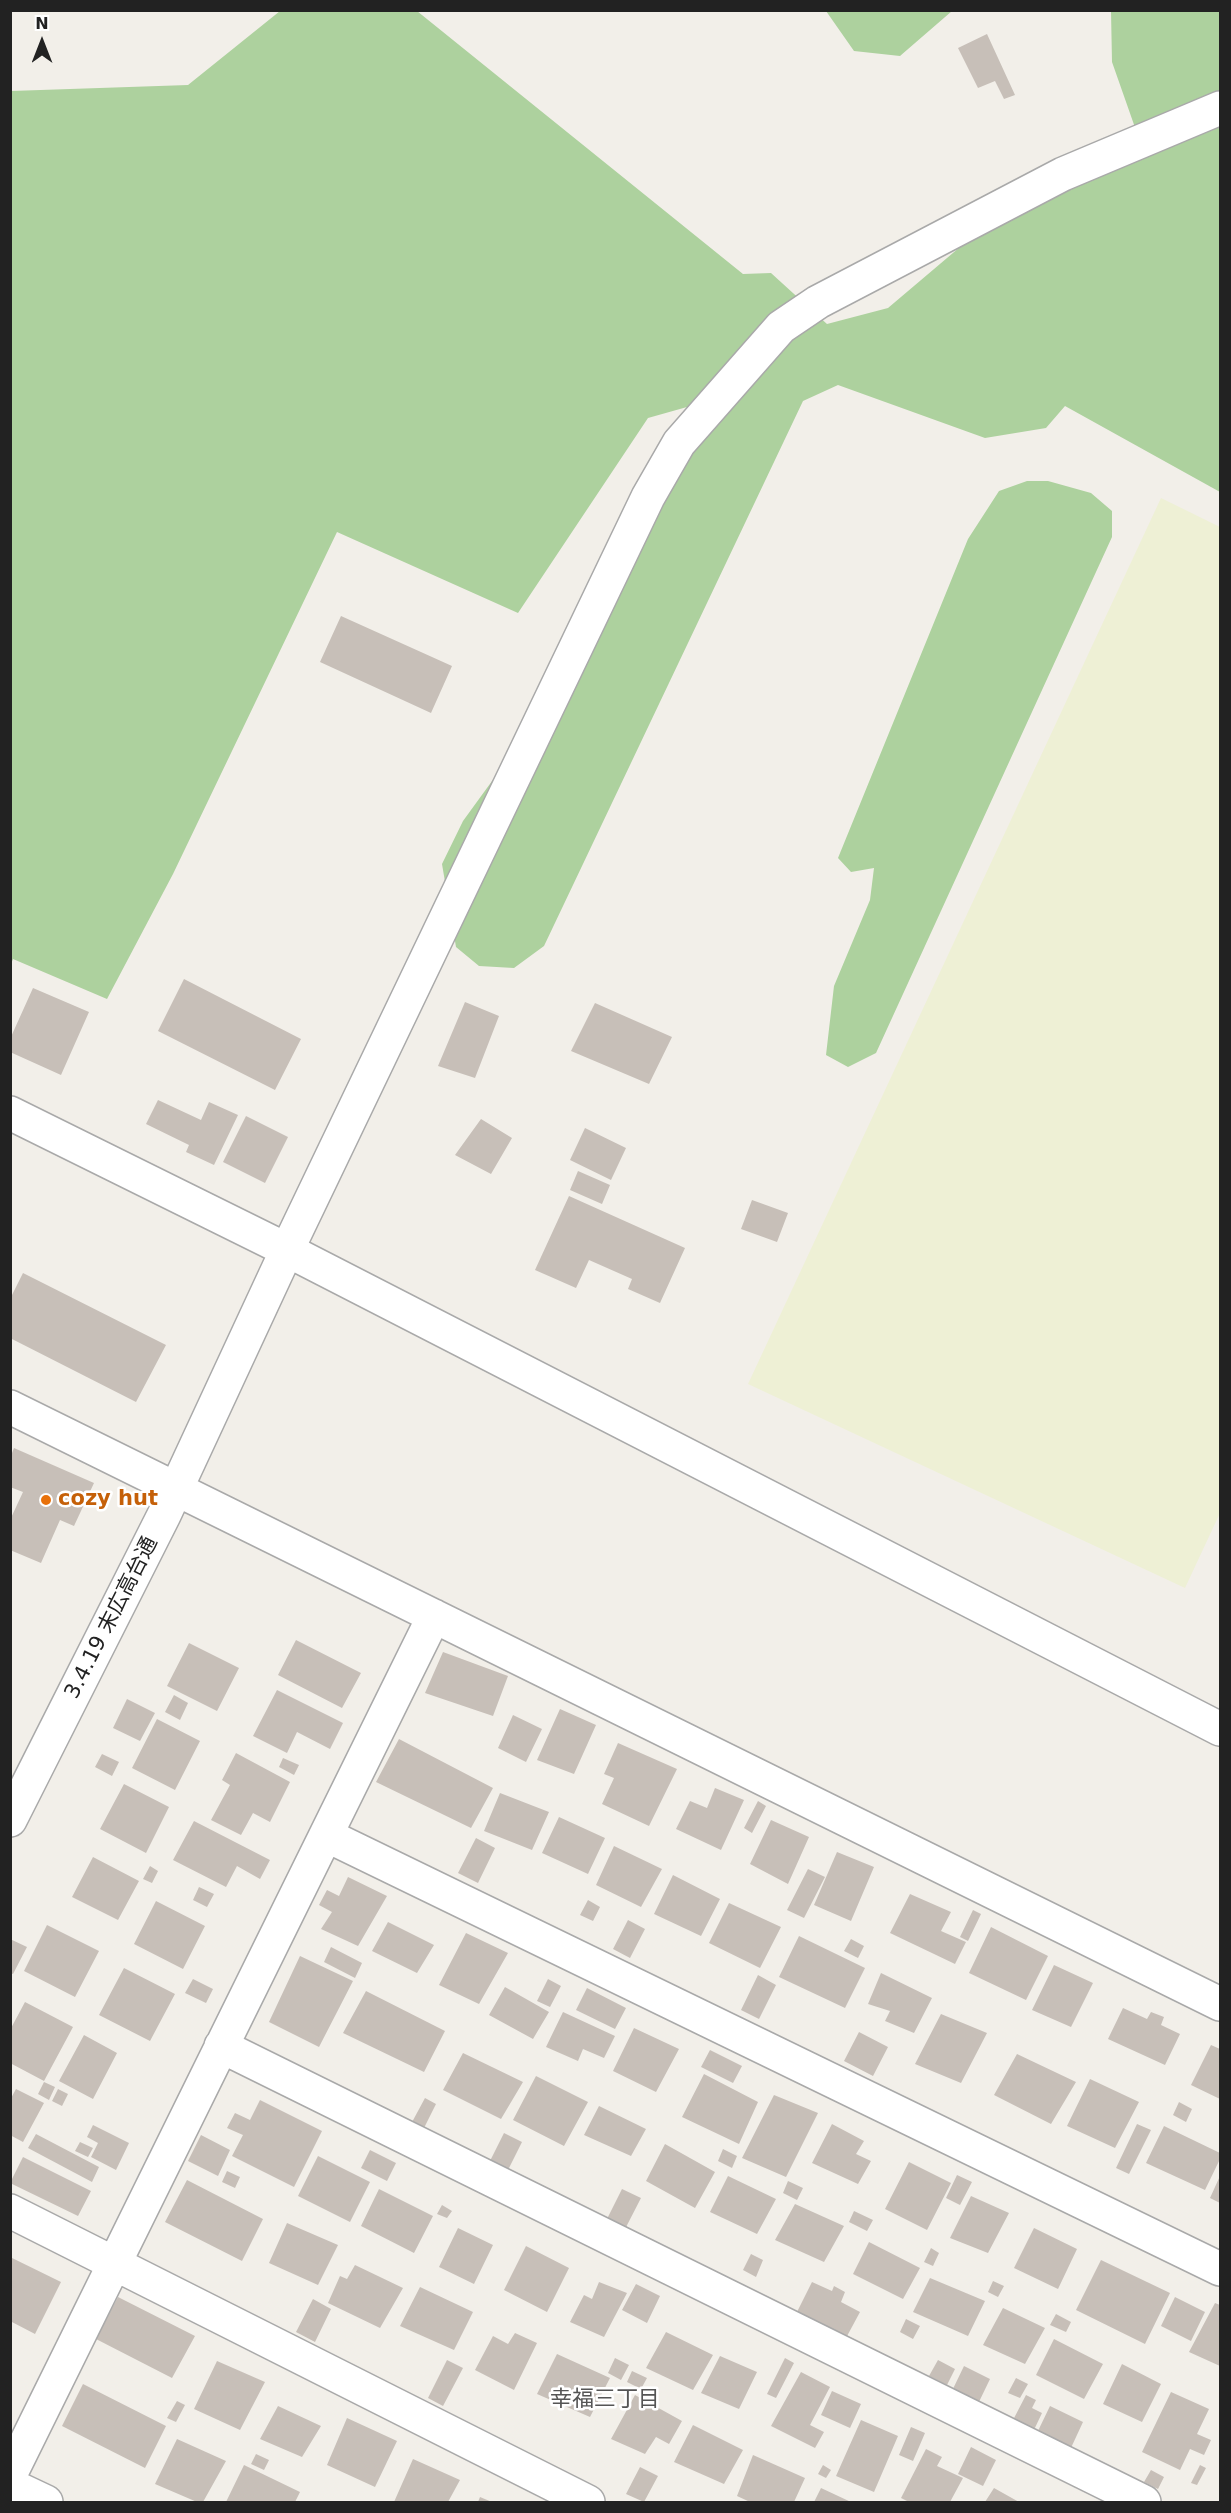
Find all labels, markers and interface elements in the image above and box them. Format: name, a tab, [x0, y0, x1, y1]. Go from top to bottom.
north arrow	[12, 12, 72, 72]
text: N	[35, 14, 49, 33]
place label: cozy hut	[58, 1487, 158, 1513]
marker: cozy hut	[39, 1493, 53, 1507]
street label: 3.4.19 末広高台通	[60, 1533, 164, 1703]
district label: 幸福三丁目	[550, 2387, 660, 2413]

